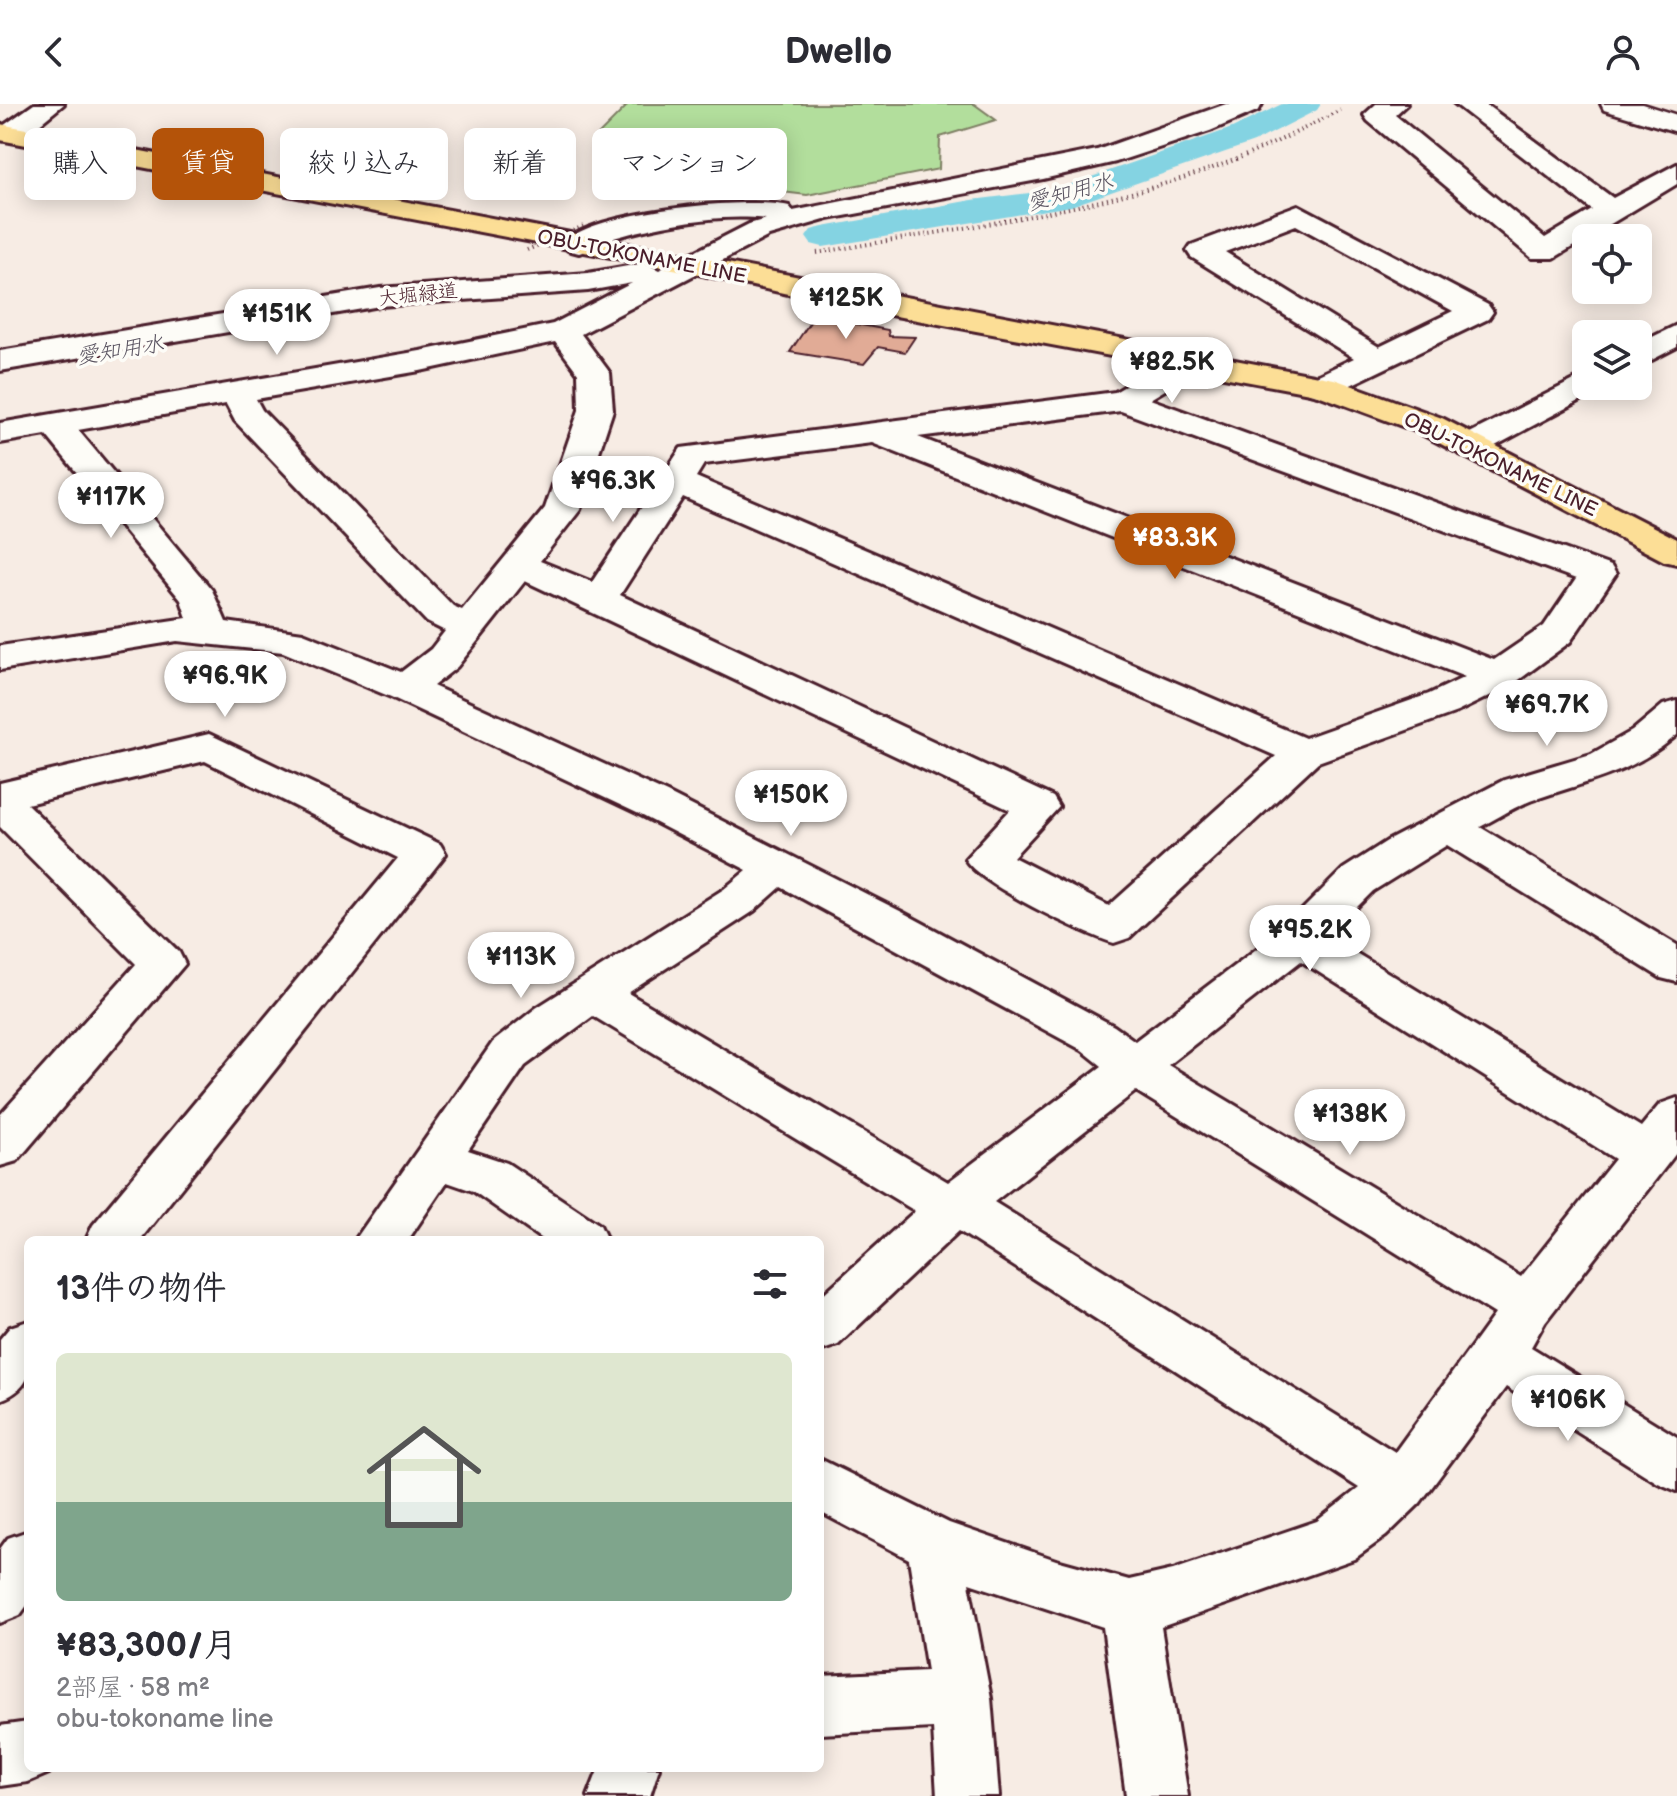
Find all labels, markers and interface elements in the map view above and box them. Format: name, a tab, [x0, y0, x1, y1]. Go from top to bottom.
icon: back	[32, 30, 76, 74]
icon: person	[1601, 30, 1645, 74]
text: Dwello	[785, 31, 892, 74]
chip: 購入	[24, 128, 136, 200]
chip: 賃貸	[152, 128, 264, 200]
chip: 絞り込み	[280, 128, 448, 200]
chip: 新着	[464, 128, 576, 200]
chip: マンション	[592, 128, 787, 200]
water label: 愛知用水	[1024, 168, 1116, 217]
map controls	[1572, 224, 1652, 400]
button: locate	[1572, 224, 1652, 304]
street label: OBU-TOKONAME LINE	[535, 225, 748, 289]
pin: ¥125K	[790, 273, 902, 341]
street label: 大堀緑道	[377, 279, 459, 311]
text: ¥125K	[808, 283, 884, 314]
pin: ¥151K	[221, 289, 333, 357]
text: ¥151K	[242, 299, 312, 330]
button: layers	[1572, 320, 1652, 400]
water label: 愛知用水	[75, 330, 166, 371]
pin: ¥82.5K	[1107, 337, 1237, 405]
text: ¥82.5K	[1129, 347, 1215, 378]
street label: OBU-TOKONAME LINE	[1400, 408, 1601, 522]
pin: ¥96.3K	[548, 456, 678, 524]
text: ¥96.3K	[570, 466, 656, 497]
pin: ¥117K	[55, 472, 167, 540]
text: ¥117K	[76, 482, 146, 513]
pin: ¥83.3K	[1110, 513, 1240, 581]
text: ¥83.3K	[1132, 523, 1218, 554]
pin: ¥96.9K	[160, 651, 290, 719]
text: ¥96.9K	[182, 661, 268, 692]
pin: ¥69.7K	[1482, 680, 1612, 748]
text: ¥69.7K	[1505, 690, 1589, 721]
pin: ¥150K	[735, 770, 847, 838]
text: ¥150K	[753, 780, 829, 811]
pin: ¥95.2K	[1245, 905, 1375, 973]
text: ¥95.2K	[1267, 915, 1353, 946]
pin: ¥113K	[465, 932, 577, 1000]
text: ¥113K	[486, 942, 556, 973]
pin: ¥138K	[1294, 1089, 1406, 1157]
text: ¥138K	[1312, 1099, 1388, 1130]
icon: filters	[748, 1262, 792, 1306]
text: 13件の物件	[56, 1268, 226, 1309]
pin: ¥106K	[1512, 1375, 1624, 1443]
text: ¥106K	[1530, 1385, 1606, 1416]
icon: home	[352, 1405, 496, 1549]
text: ¥83,300/月	[56, 1625, 237, 1666]
text: 2部屋 · 58 m²	[56, 1673, 210, 1704]
text: obu-tokoname line	[56, 1704, 273, 1735]

